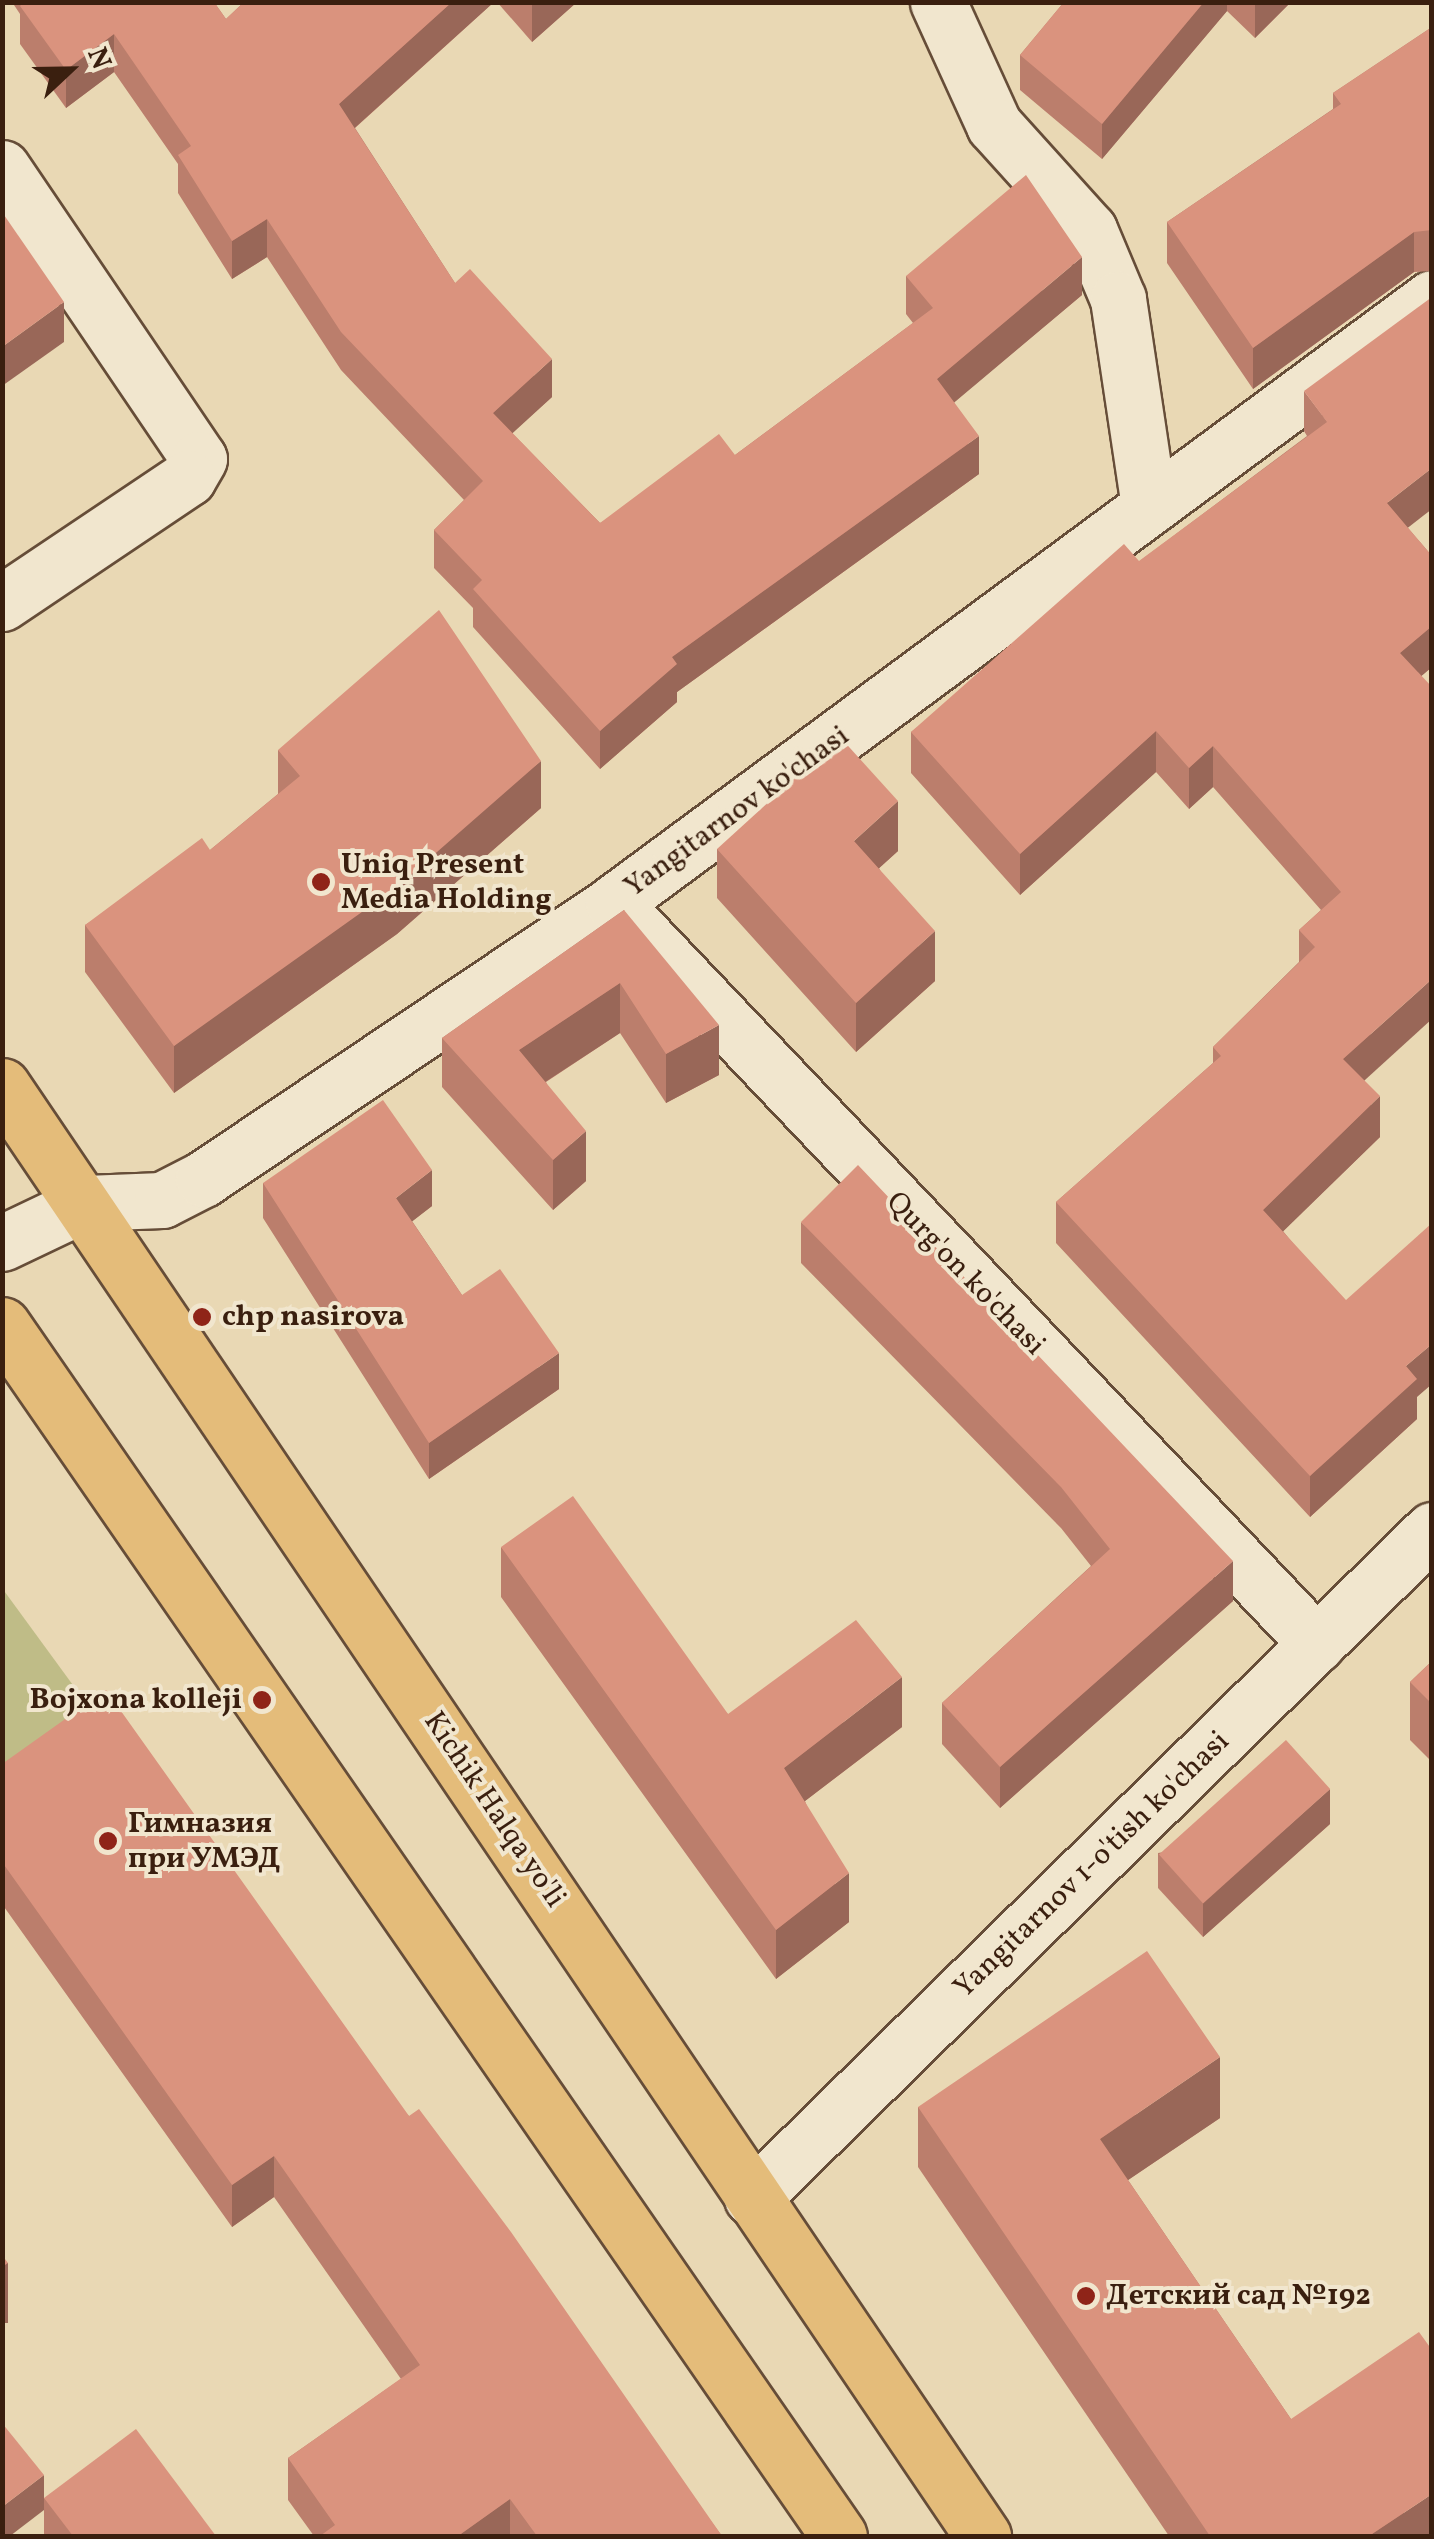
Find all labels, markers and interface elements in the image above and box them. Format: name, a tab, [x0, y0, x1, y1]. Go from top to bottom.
north arrow	[20, 20, 120, 120]
text: N	[76, 42, 120, 75]
street label: Yangitarnov ko'chasi	[617, 718, 857, 906]
place label: Uniq Present Media Holding	[341, 847, 552, 918]
marker: Uniq Present Media Holding	[310, 871, 332, 893]
street label: Qurg'on ko'chasi	[878, 1185, 1052, 1363]
place label: chp nasirova	[222, 1299, 404, 1335]
marker: chp nasirova	[191, 1306, 213, 1328]
place label: Bojxona kolleji	[30, 1682, 242, 1718]
marker: Bojxona kolleji	[251, 1689, 273, 1711]
street label: Kichik Halqa yo'li	[415, 1705, 573, 1915]
street label: Yangitarnov 1-o'tish ko'chasi	[946, 1724, 1238, 2006]
place label: Гимназия при УМЭД	[128, 1806, 281, 1876]
marker: Гимназия при УМЭД	[97, 1830, 119, 1852]
place label: Детский сад №192	[1106, 2278, 1371, 2314]
marker: Детский сад №192	[1075, 2285, 1097, 2307]

